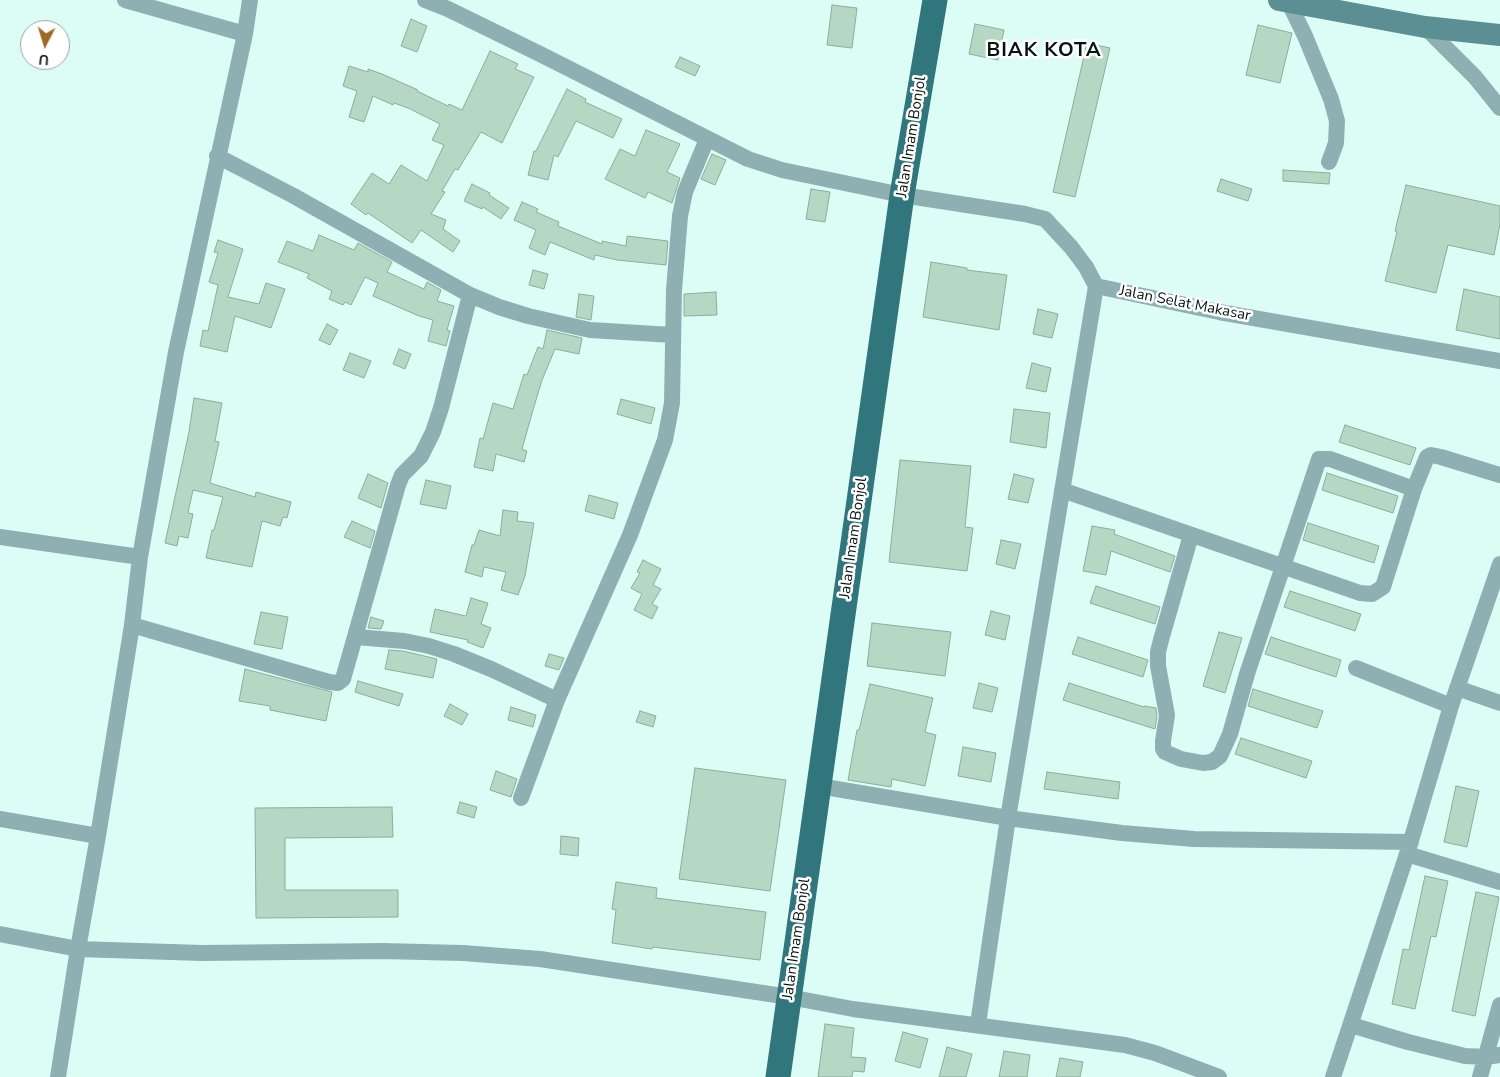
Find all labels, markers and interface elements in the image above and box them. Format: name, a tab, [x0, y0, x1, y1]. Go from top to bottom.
north arrow	[20, 20, 70, 70]
district label: BIAK KOTA	[985, 39, 1103, 63]
text: U	[38, 50, 50, 69]
street label: Jalan Imam Bonjol	[894, 75, 930, 199]
street label: Jalan Selat Makasar	[1118, 282, 1252, 326]
street label: Jalan Imam Bonjol	[837, 476, 871, 600]
street label: Jalan Imam Bonjol	[780, 877, 814, 1001]

